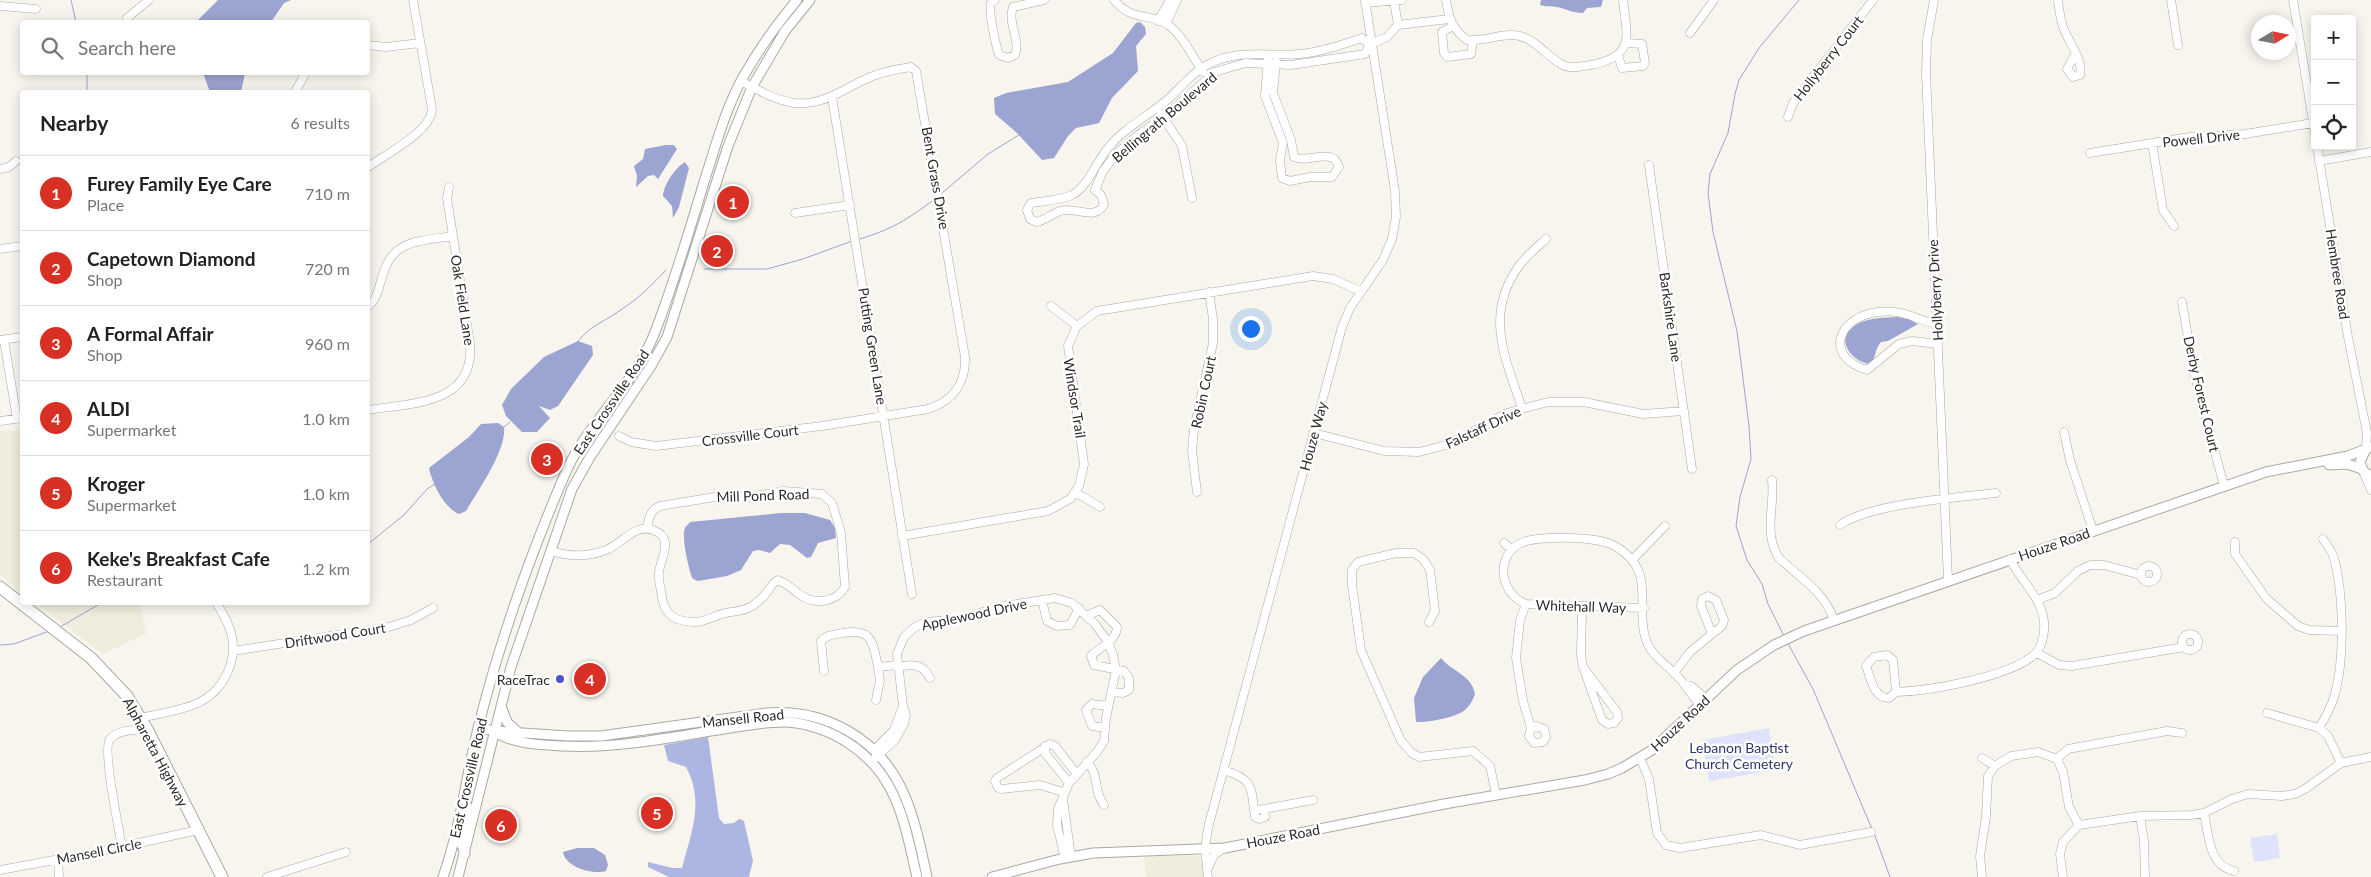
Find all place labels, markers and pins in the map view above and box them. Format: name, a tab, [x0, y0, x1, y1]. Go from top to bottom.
pin: 1	[717, 183, 749, 221]
pin: 2	[701, 232, 733, 270]
pin: 3	[531, 440, 563, 478]
pin: 4	[574, 660, 606, 698]
place label: RaceTrac	[497, 671, 550, 688]
marker: RaceTrac	[554, 673, 566, 685]
pin: 5	[641, 794, 673, 832]
pin: 6	[485, 806, 517, 844]

